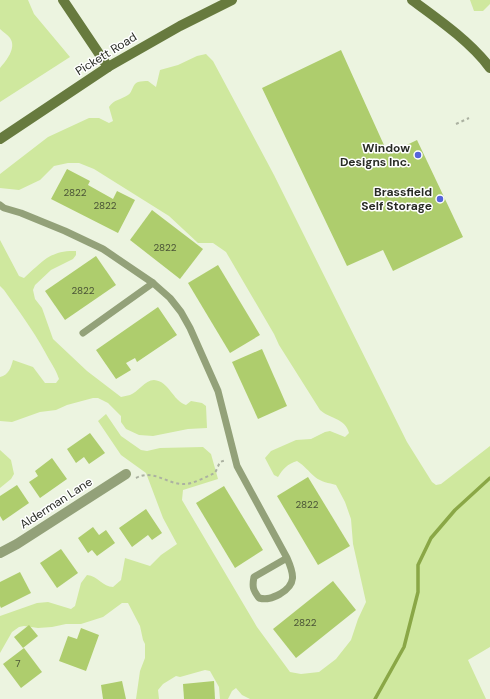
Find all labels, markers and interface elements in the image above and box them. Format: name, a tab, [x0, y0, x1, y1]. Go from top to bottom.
street label: Pickett Road	[72, 29, 140, 79]
place label: Window Designs Inc.	[340, 140, 410, 170]
marker: Window Designs Inc.	[413, 150, 423, 160]
place label: Brassfield Self Storage	[361, 184, 432, 214]
house number: 2822	[63, 186, 87, 199]
marker: Brassfield Self Storage	[435, 194, 445, 204]
house number: 2822	[93, 199, 117, 212]
house number: 2822	[153, 241, 177, 254]
house number: 2822	[71, 284, 95, 297]
street label: Alderman Lane	[17, 474, 95, 532]
house number: 2822	[295, 498, 319, 511]
house number: 2822	[293, 616, 317, 629]
house number: 7	[15, 657, 21, 670]

